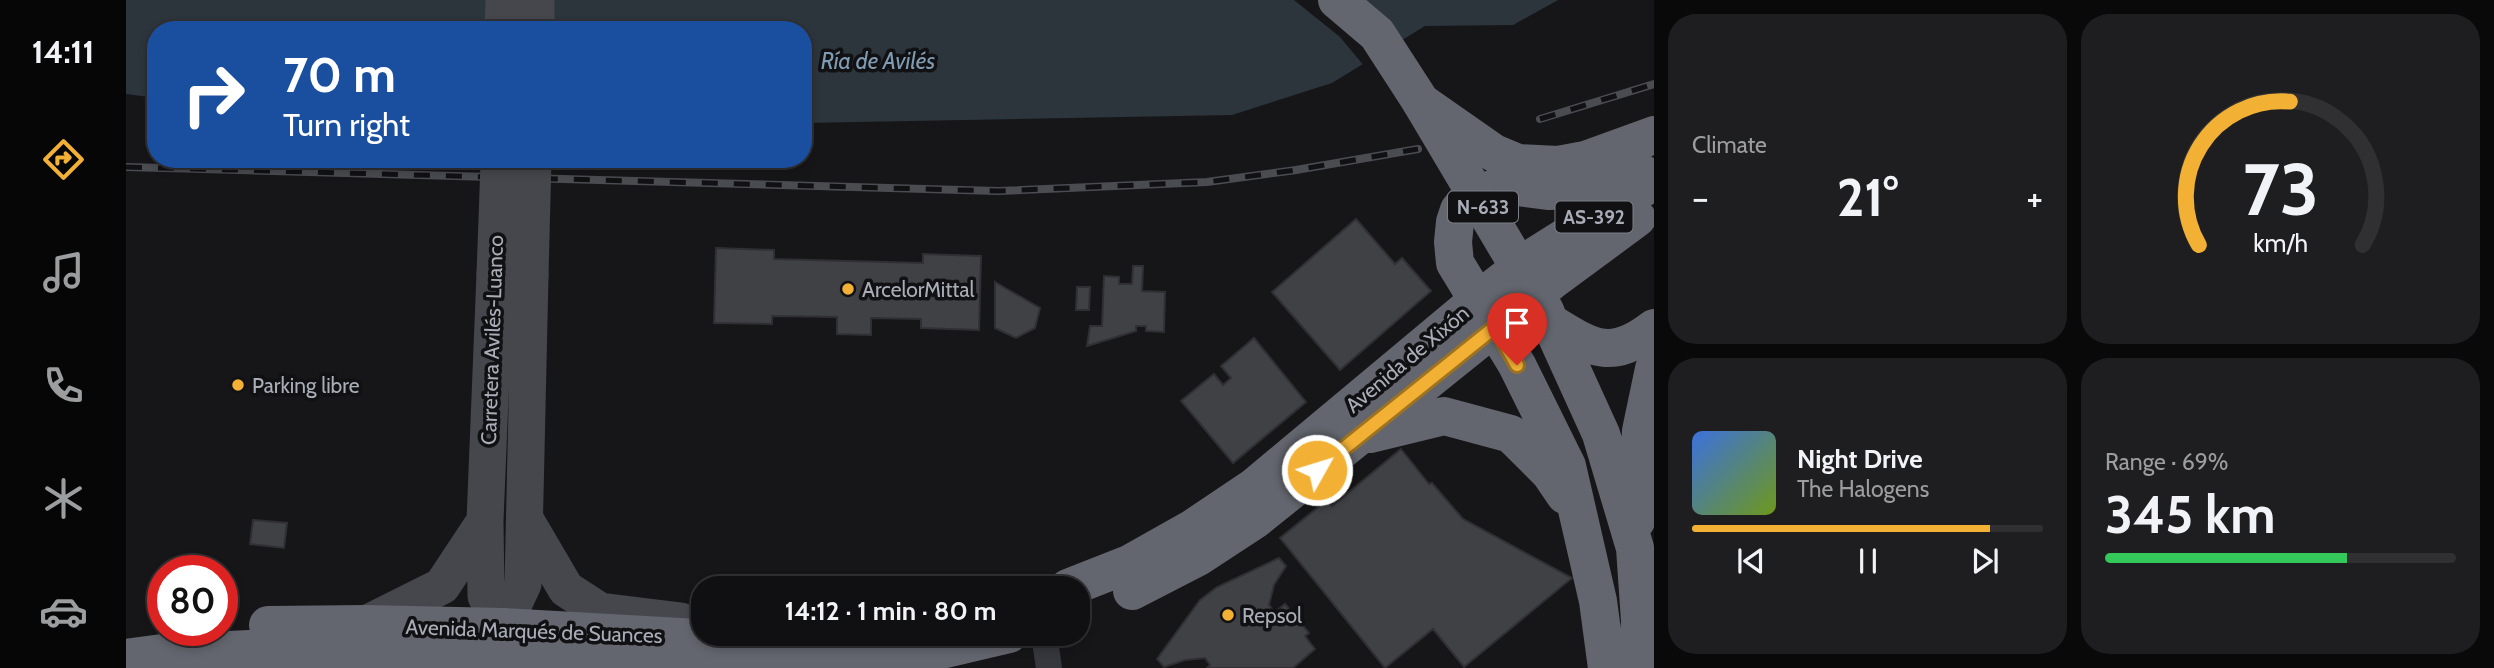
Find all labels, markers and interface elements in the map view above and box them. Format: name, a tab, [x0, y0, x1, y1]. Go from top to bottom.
text: 14:11	[32, 32, 94, 71]
text: 70 m	[283, 45, 396, 104]
water label: Ría de Avilés	[821, 47, 935, 75]
icon: right	[168, 49, 259, 140]
text: Turn right	[283, 105, 410, 144]
text: Climate	[1692, 131, 1767, 159]
icon: directions	[39, 135, 88, 184]
text: 73	[2242, 145, 2319, 233]
text: 21°	[1837, 166, 1898, 229]
text: −	[1692, 174, 1709, 221]
text: +	[2026, 174, 2043, 221]
road number: N-633	[1448, 192, 1518, 223]
road number: AS-392	[1556, 202, 1632, 232]
text: km/h	[2253, 228, 2308, 258]
street label: Carretera Avilés-Luanco	[476, 235, 508, 445]
icon: music	[39, 248, 88, 297]
place label: ArcelorMittal	[862, 277, 974, 302]
marker: ArcelorMittal	[840, 281, 856, 297]
pin	[1487, 293, 1547, 365]
street label: Avenida de Xixón	[1340, 300, 1474, 418]
icon: arrive	[1498, 304, 1536, 342]
icon: phone	[39, 361, 88, 410]
place label: Parking libre	[252, 373, 360, 398]
marker: Parking libre	[230, 377, 246, 393]
position arrow	[1280, 433, 1354, 507]
text: Night Drive	[1797, 443, 1923, 475]
text: Range · 69%	[2105, 448, 2229, 476]
icon: climate	[39, 474, 88, 523]
text: The Halogens	[1797, 475, 1929, 503]
text: 345 km	[2105, 483, 2275, 546]
icon: previous	[1732, 542, 1770, 580]
icon: pause	[1849, 542, 1887, 580]
icon: next	[1966, 542, 2004, 580]
speed limit sign: 80	[147, 555, 238, 646]
icon: car	[39, 587, 88, 636]
text: 14:12 · 1 min · 80 m	[785, 595, 996, 627]
place label: Repsol	[1242, 603, 1302, 628]
marker: Repsol	[1220, 607, 1236, 623]
street label: Avenida Marqués de Suances	[405, 614, 663, 648]

